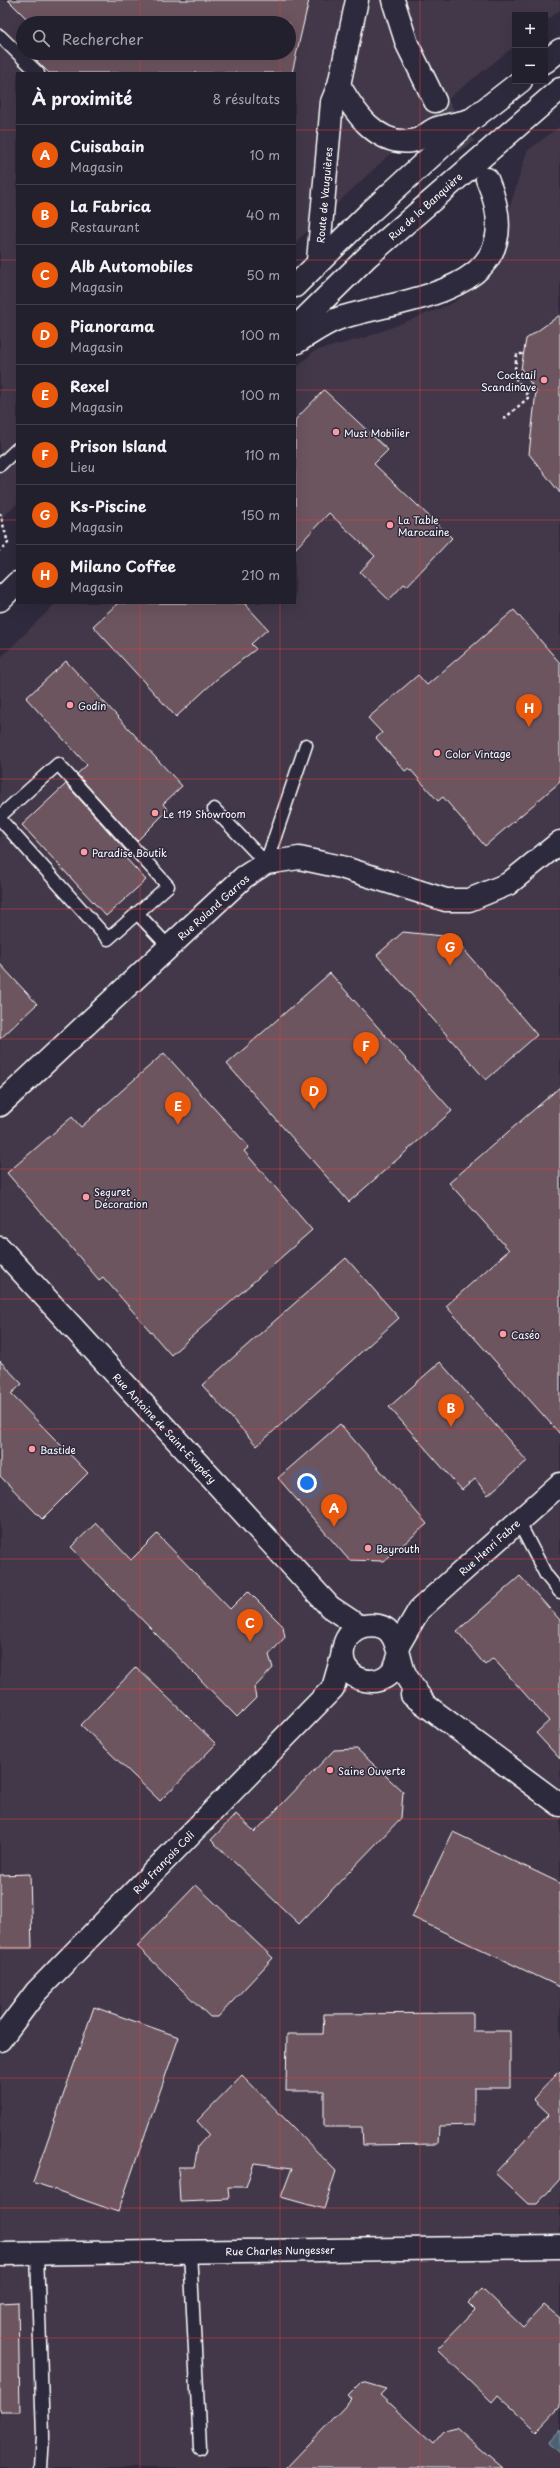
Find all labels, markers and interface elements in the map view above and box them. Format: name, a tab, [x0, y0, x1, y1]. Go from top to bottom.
map controls	[512, 12, 548, 84]
button: +	[512, 12, 548, 48]
search box	[16, 16, 296, 60]
icon: search	[30, 27, 52, 49]
text: Rechercher	[62, 27, 143, 50]
button: −	[512, 48, 548, 84]
text: À proximité	[32, 85, 132, 111]
text: 8 résultats	[213, 89, 280, 108]
text: Cuisabain	[70, 134, 145, 157]
text: A	[40, 145, 50, 164]
text: 10 m	[250, 145, 280, 164]
street label: Route de Vauguières	[312, 146, 336, 244]
text: Magasin	[70, 157, 123, 176]
street label: Rue de la Banquière	[385, 168, 466, 243]
text: La Fabrica	[70, 194, 151, 217]
text: B	[41, 205, 49, 224]
text: 40 m	[246, 205, 280, 224]
text: Restaurant	[70, 217, 140, 236]
text: Alb Automobiles	[70, 254, 193, 277]
text: C	[40, 265, 50, 284]
text: 50 m	[246, 265, 280, 284]
text: Magasin	[70, 277, 123, 296]
text: Pianorama	[70, 314, 155, 337]
text: D	[40, 325, 50, 344]
text: 100 m	[240, 325, 280, 344]
text: Magasin	[70, 337, 123, 356]
place label: Cocktail Scandinave	[481, 367, 536, 394]
text: Rexel	[70, 374, 109, 397]
marker: Cocktail Scandinave	[539, 375, 549, 385]
text: E	[41, 385, 49, 404]
text: 100 m	[240, 385, 280, 404]
text: Magasin	[70, 397, 123, 416]
place label: Must Mobilier	[344, 425, 410, 440]
marker: Must Mobilier	[331, 427, 341, 437]
text: Prison Island	[70, 434, 167, 457]
text: F	[41, 445, 49, 464]
text: 110 m	[245, 445, 280, 464]
text: Lieu	[70, 457, 95, 476]
text: Ks-Piscine	[70, 494, 146, 517]
text: G	[40, 505, 50, 524]
text: 150 m	[241, 505, 280, 524]
place label: La Table Marocaine	[398, 512, 450, 539]
text: Magasin	[70, 517, 123, 536]
marker: La Table Marocaine	[385, 520, 395, 530]
text: Milano Coffee	[70, 554, 176, 577]
text: H	[40, 565, 50, 584]
text: 210 m	[241, 565, 280, 584]
text: Magasin	[70, 577, 123, 596]
pin: H	[516, 694, 542, 727]
place label: Godin	[78, 698, 106, 713]
marker: Godin	[65, 700, 75, 710]
place label: Color Vintage	[445, 746, 511, 761]
marker: Color Vintage	[432, 748, 442, 758]
place label: Le 119 Showroom	[163, 806, 246, 821]
marker: Le 119 Showroom	[150, 808, 160, 818]
place label: Paradise Boutik	[92, 845, 167, 860]
marker: Paradise Boutik	[79, 847, 89, 857]
street label: Rue Roland Garros	[174, 870, 252, 943]
pin: G	[437, 933, 463, 966]
pin: F	[353, 1032, 379, 1065]
pin: D	[301, 1077, 327, 1110]
pin: E	[165, 1092, 191, 1125]
place label: Seguret Décoration	[94, 1184, 148, 1211]
marker: Seguret Décoration	[81, 1192, 91, 1202]
place label: Caséo	[511, 1327, 540, 1342]
marker: Caséo	[498, 1329, 508, 1339]
street label: Rue Antoine de Saint-Exupéry	[110, 1370, 220, 1487]
pin: B	[438, 1394, 464, 1427]
place label: Bastide	[40, 1442, 76, 1457]
marker: Bastide	[27, 1444, 37, 1454]
your location	[297, 1473, 317, 1493]
pin: A	[321, 1494, 347, 1527]
street label: Rue Henri Fabre	[455, 1515, 523, 1579]
place label: Beyrouth	[376, 1541, 420, 1557]
marker: Beyrouth	[363, 1543, 373, 1553]
pin: C	[237, 1609, 263, 1642]
place label: Saine Ouverte	[338, 1763, 406, 1778]
marker: Saine Ouverte	[325, 1765, 335, 1775]
street label: Rue François Coli	[129, 1827, 197, 1897]
street label: Rue Charles Nungesser	[225, 2242, 335, 2258]

